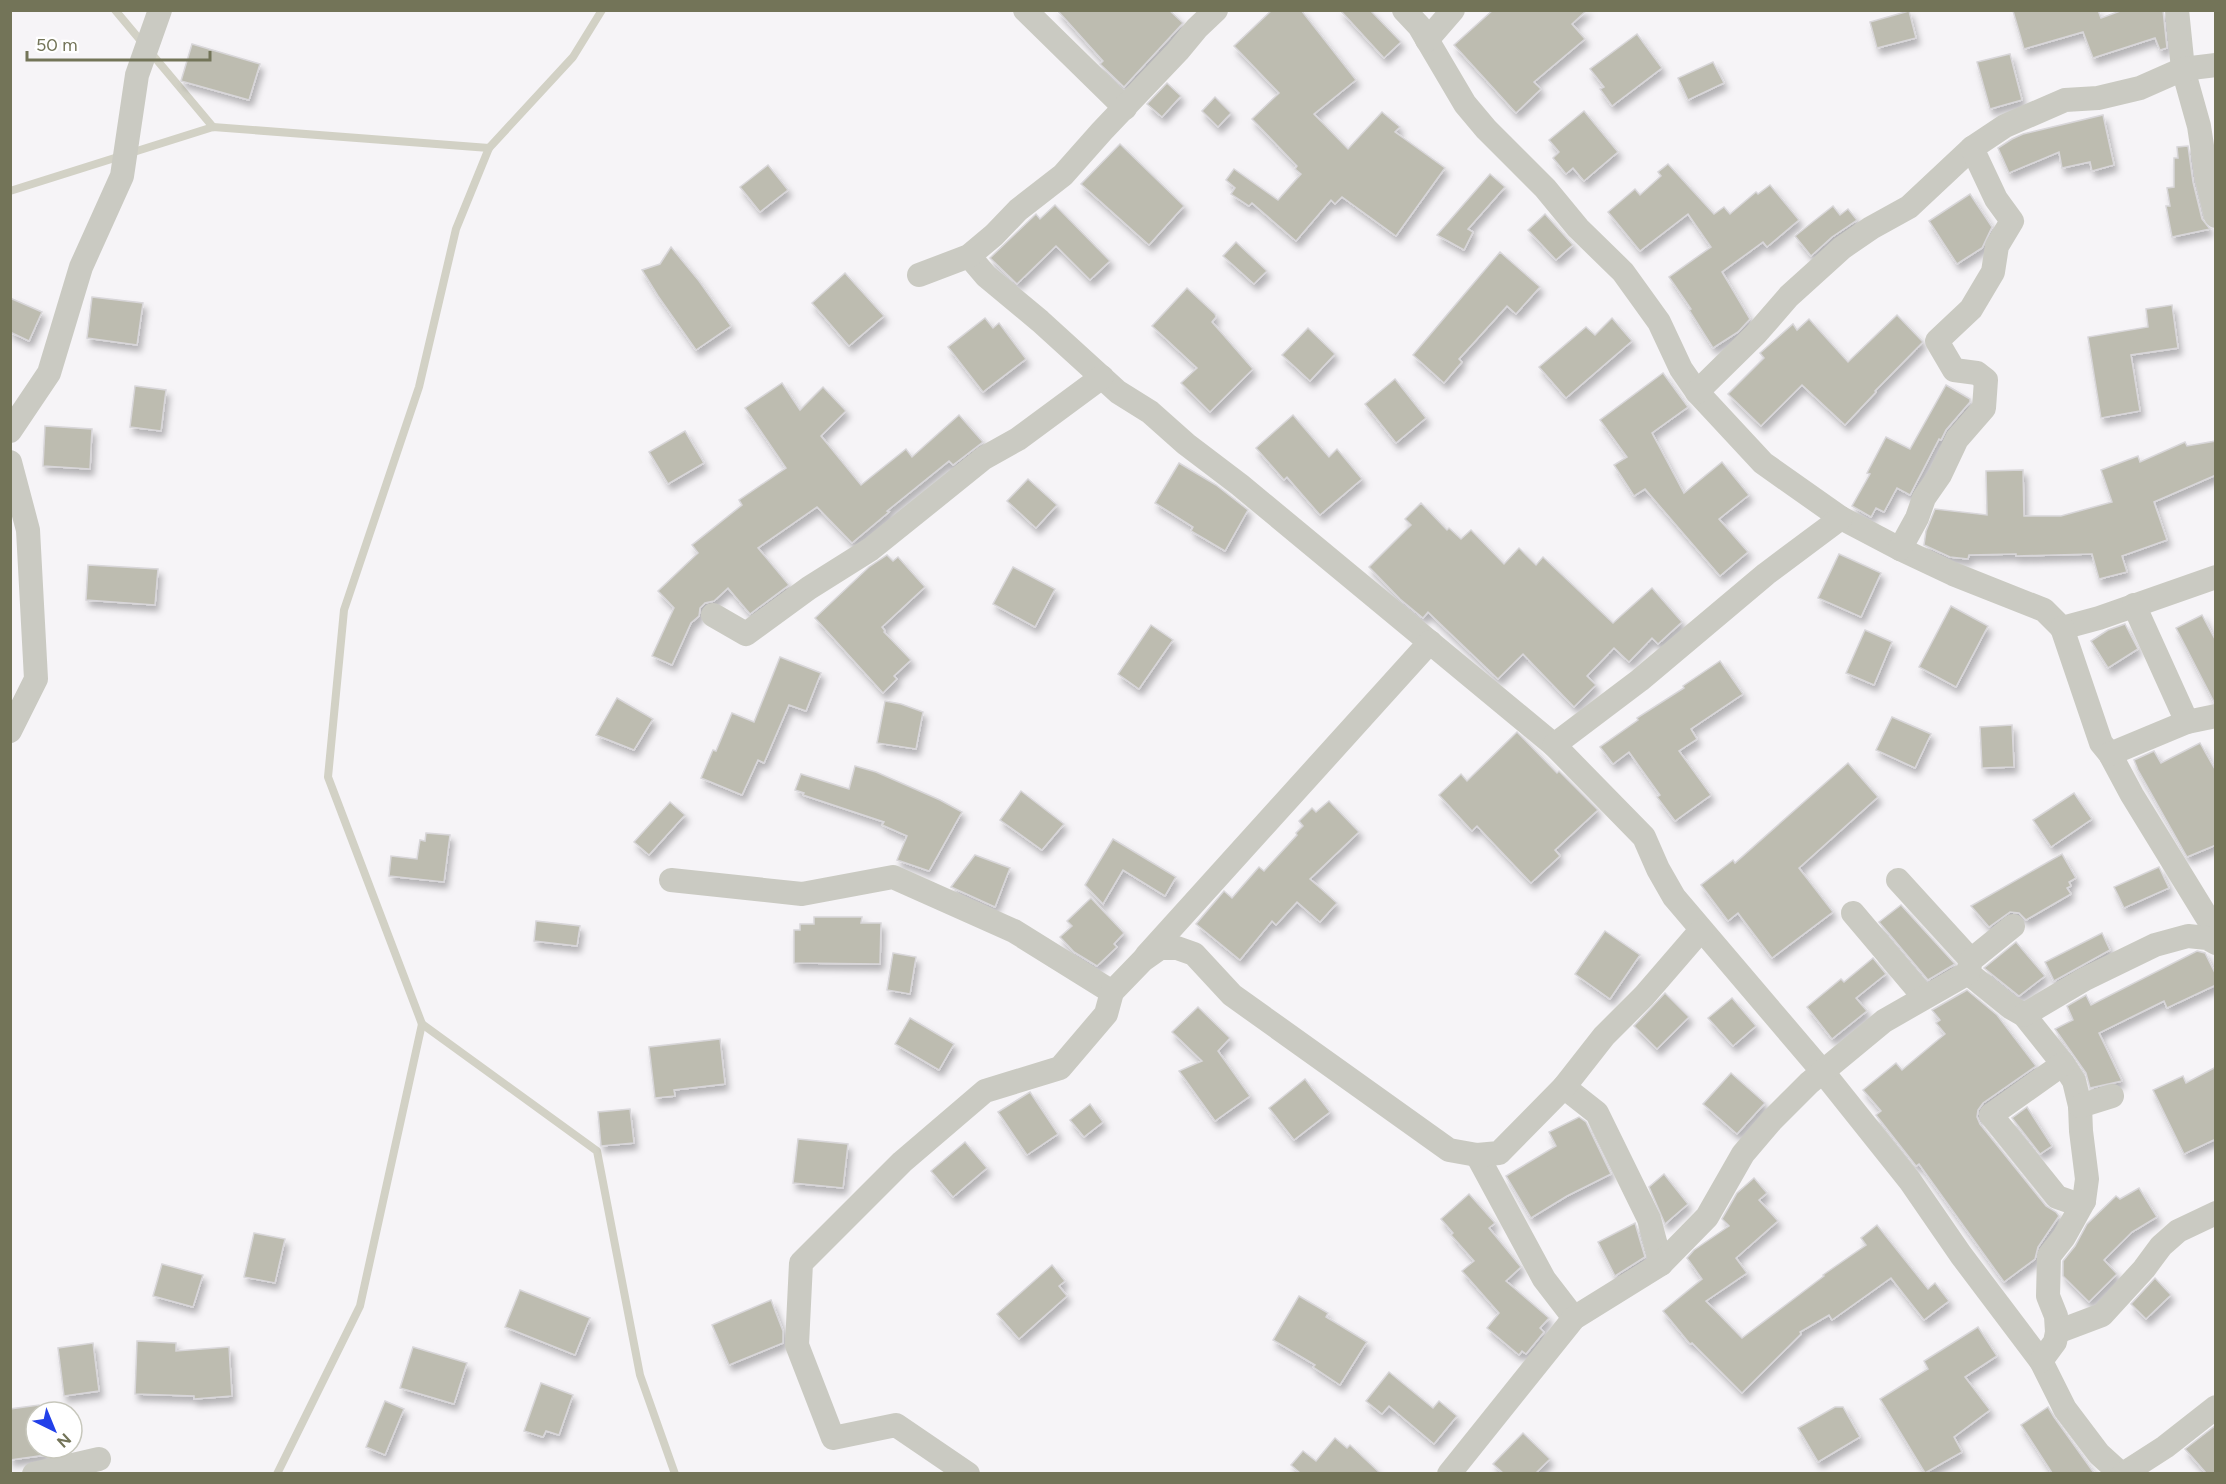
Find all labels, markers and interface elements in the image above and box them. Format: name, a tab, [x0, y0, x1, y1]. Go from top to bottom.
scale bar	[27, 24, 210, 62]
text: 50 m	[36, 34, 78, 56]
north arrow	[24, 1400, 84, 1460]
text: N	[53, 1429, 75, 1452]

